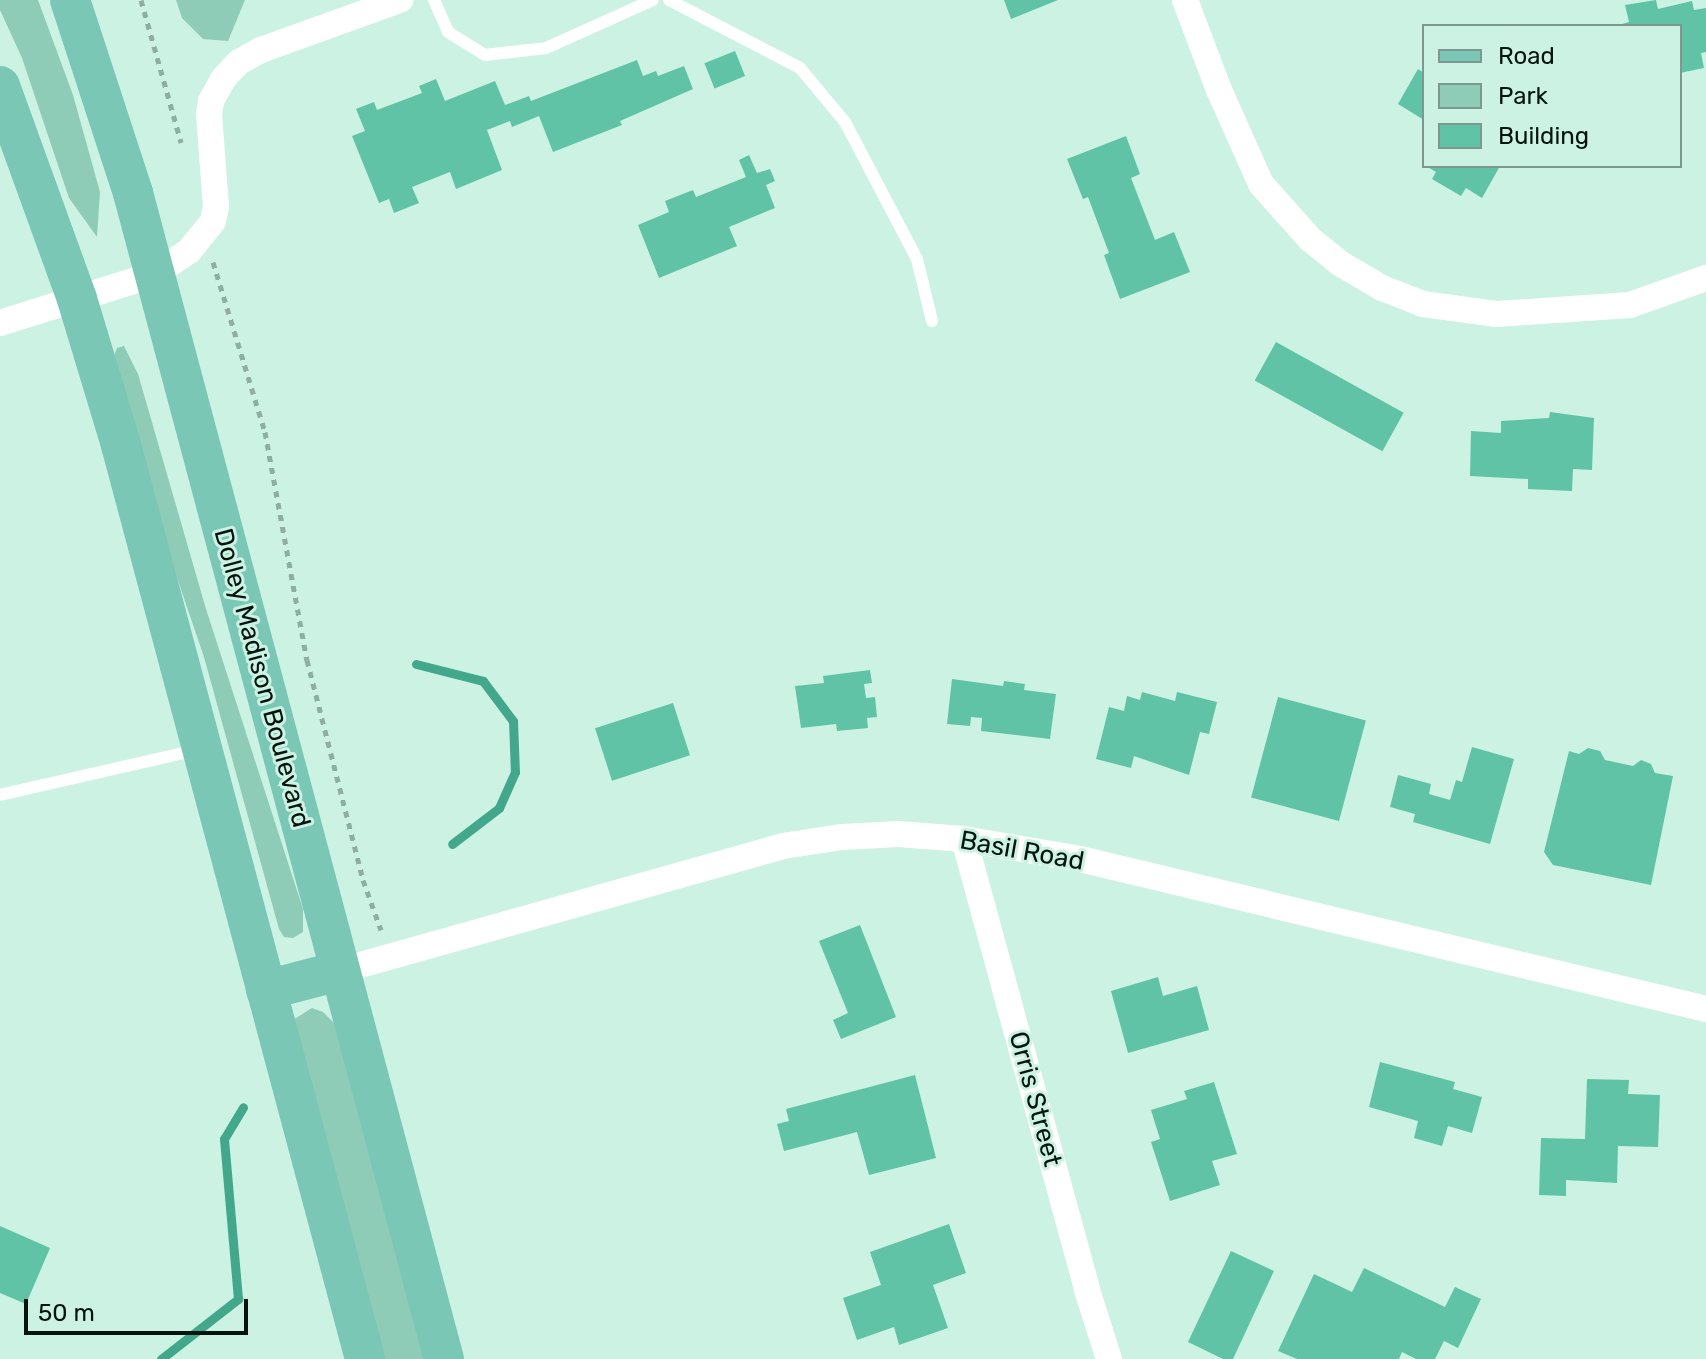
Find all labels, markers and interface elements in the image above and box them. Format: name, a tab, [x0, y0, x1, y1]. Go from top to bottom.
legend	[1422, 24, 1682, 168]
text: Road	[1498, 42, 1555, 70]
text: Park	[1498, 82, 1548, 110]
text: Building	[1498, 122, 1589, 150]
street label: Dolley Madison Boulevard	[207, 525, 317, 831]
street label: Basil Road	[957, 825, 1087, 877]
street label: Orris Street	[1002, 1028, 1068, 1170]
scale bar	[28, 1283, 252, 1333]
text: 50 m	[38, 1299, 95, 1327]

